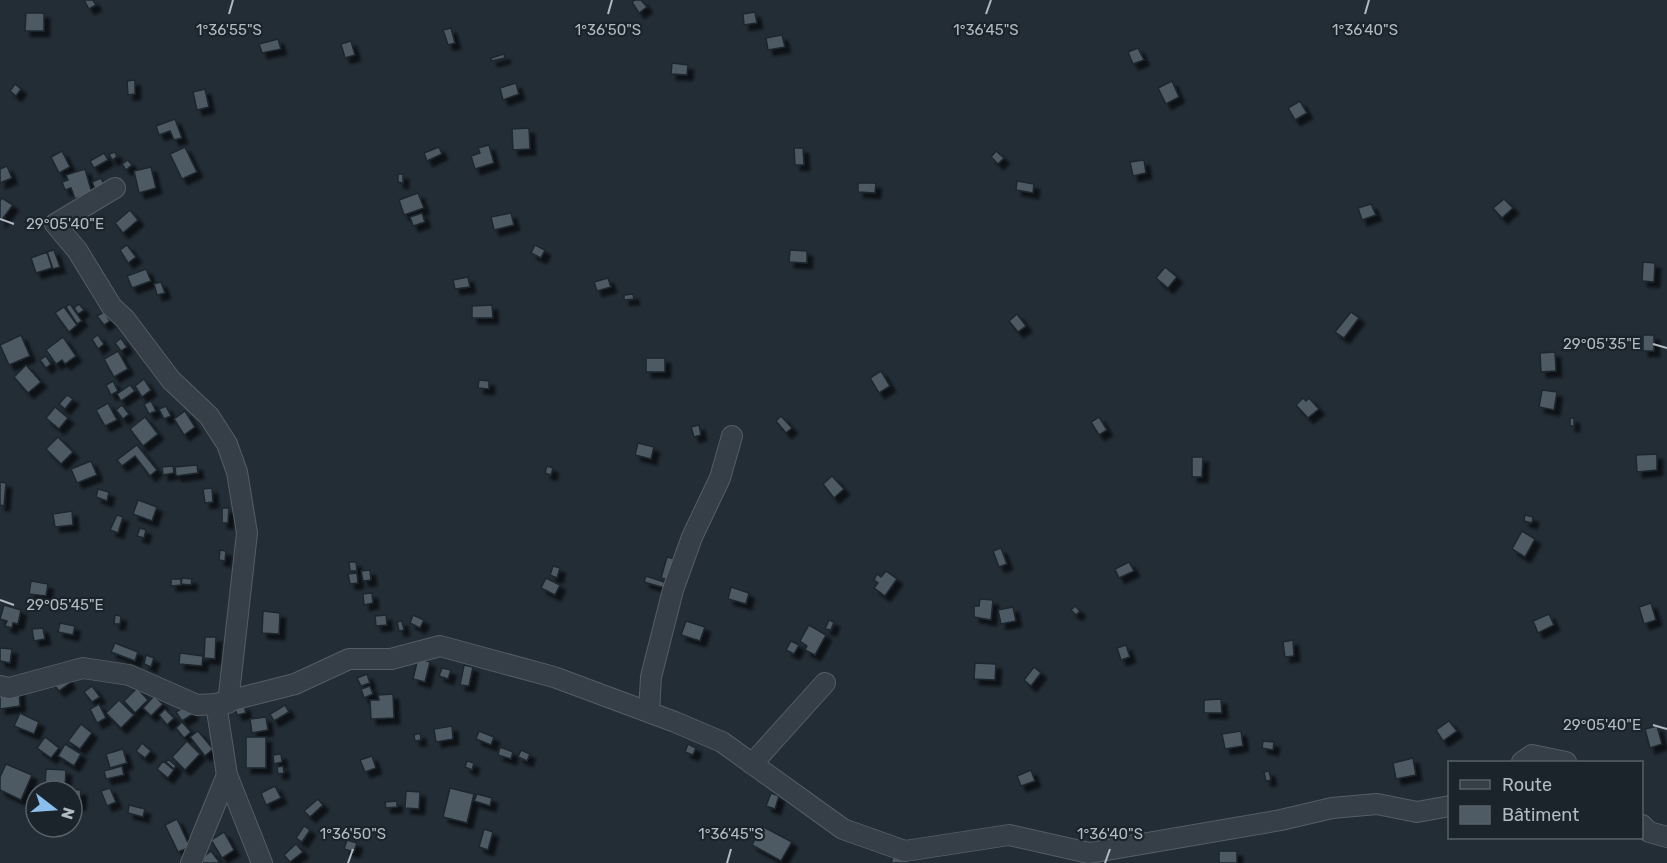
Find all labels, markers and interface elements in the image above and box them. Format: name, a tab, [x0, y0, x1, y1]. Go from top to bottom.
text: 1°36'55"S	[196, 21, 262, 39]
text: 1°36'50"S	[575, 21, 641, 39]
text: 1°36'45"S	[953, 21, 1019, 39]
text: 1°36'40"S	[1332, 21, 1398, 39]
text: 29°05'40"E	[26, 215, 104, 233]
text: 29°05'35"E	[1563, 335, 1641, 353]
text: 29°05'45"E	[26, 596, 104, 614]
text: 29°05'40"E	[1563, 716, 1641, 734]
legend	[1448, 761, 1643, 839]
text: Route	[1502, 774, 1552, 796]
north arrow	[24, 779, 84, 839]
text: Bâtiment	[1502, 804, 1579, 826]
text: N	[57, 805, 79, 822]
text: 1°36'50"S	[320, 825, 386, 843]
text: 1°36'45"S	[698, 825, 764, 843]
text: 1°36'40"S	[1077, 825, 1143, 843]

